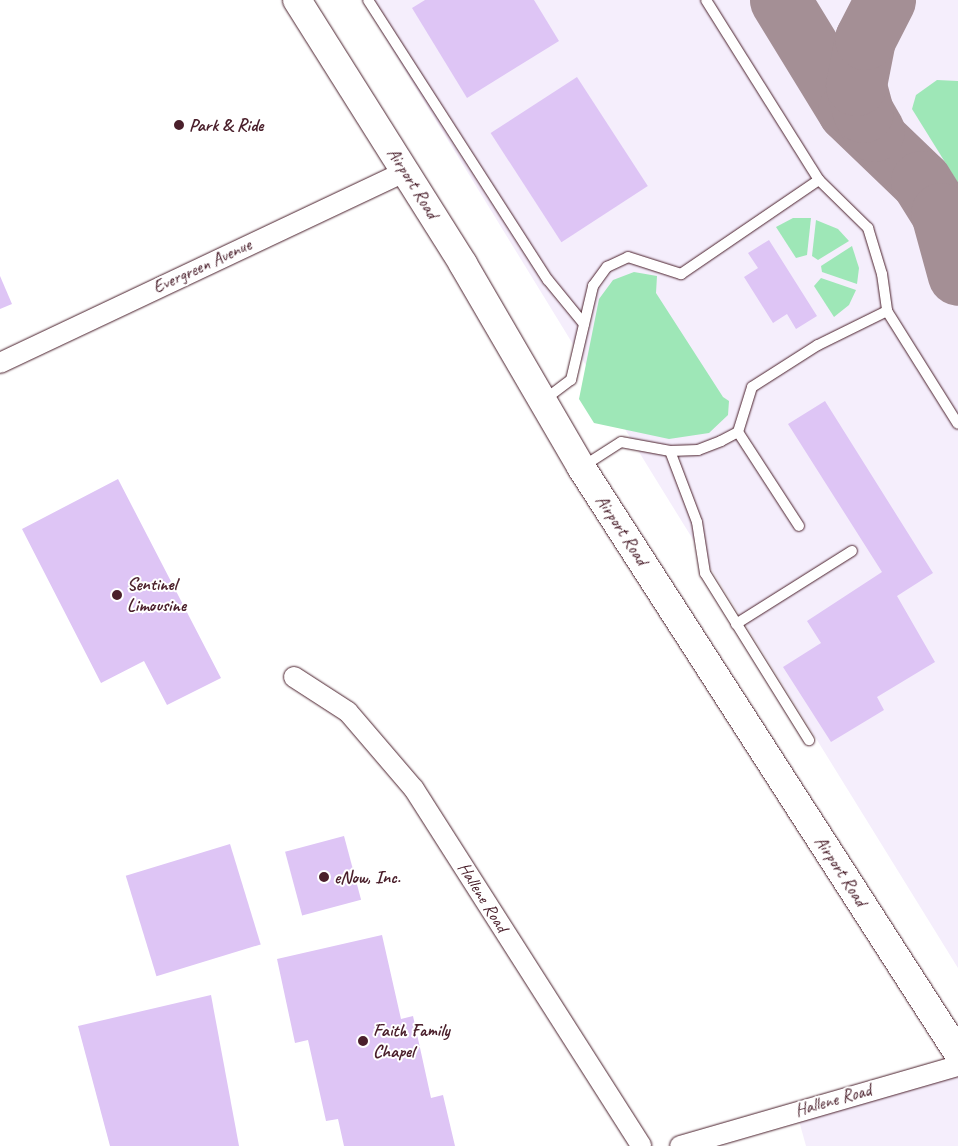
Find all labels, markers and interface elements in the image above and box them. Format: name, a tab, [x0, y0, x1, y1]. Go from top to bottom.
place label: Park & Ride	[189, 114, 263, 136]
marker: Park & Ride	[173, 119, 185, 131]
street label: Airport Road	[383, 144, 443, 222]
street label: Evergreen Avenue	[149, 234, 255, 298]
street label: Airport Road	[591, 491, 653, 569]
place label: Sentinel Limousine	[127, 574, 186, 616]
marker: Sentinel Limousine	[111, 589, 123, 601]
street label: Airport Road	[810, 832, 872, 910]
street label: Hallene Road	[453, 858, 513, 936]
place label: eNow, Inc.	[334, 866, 400, 888]
marker: eNow, Inc.	[318, 871, 330, 883]
place label: Faith Family Chapel	[373, 1020, 450, 1062]
marker: Faith Family Chapel	[357, 1035, 369, 1047]
street label: Hallene Road	[792, 1079, 874, 1121]

